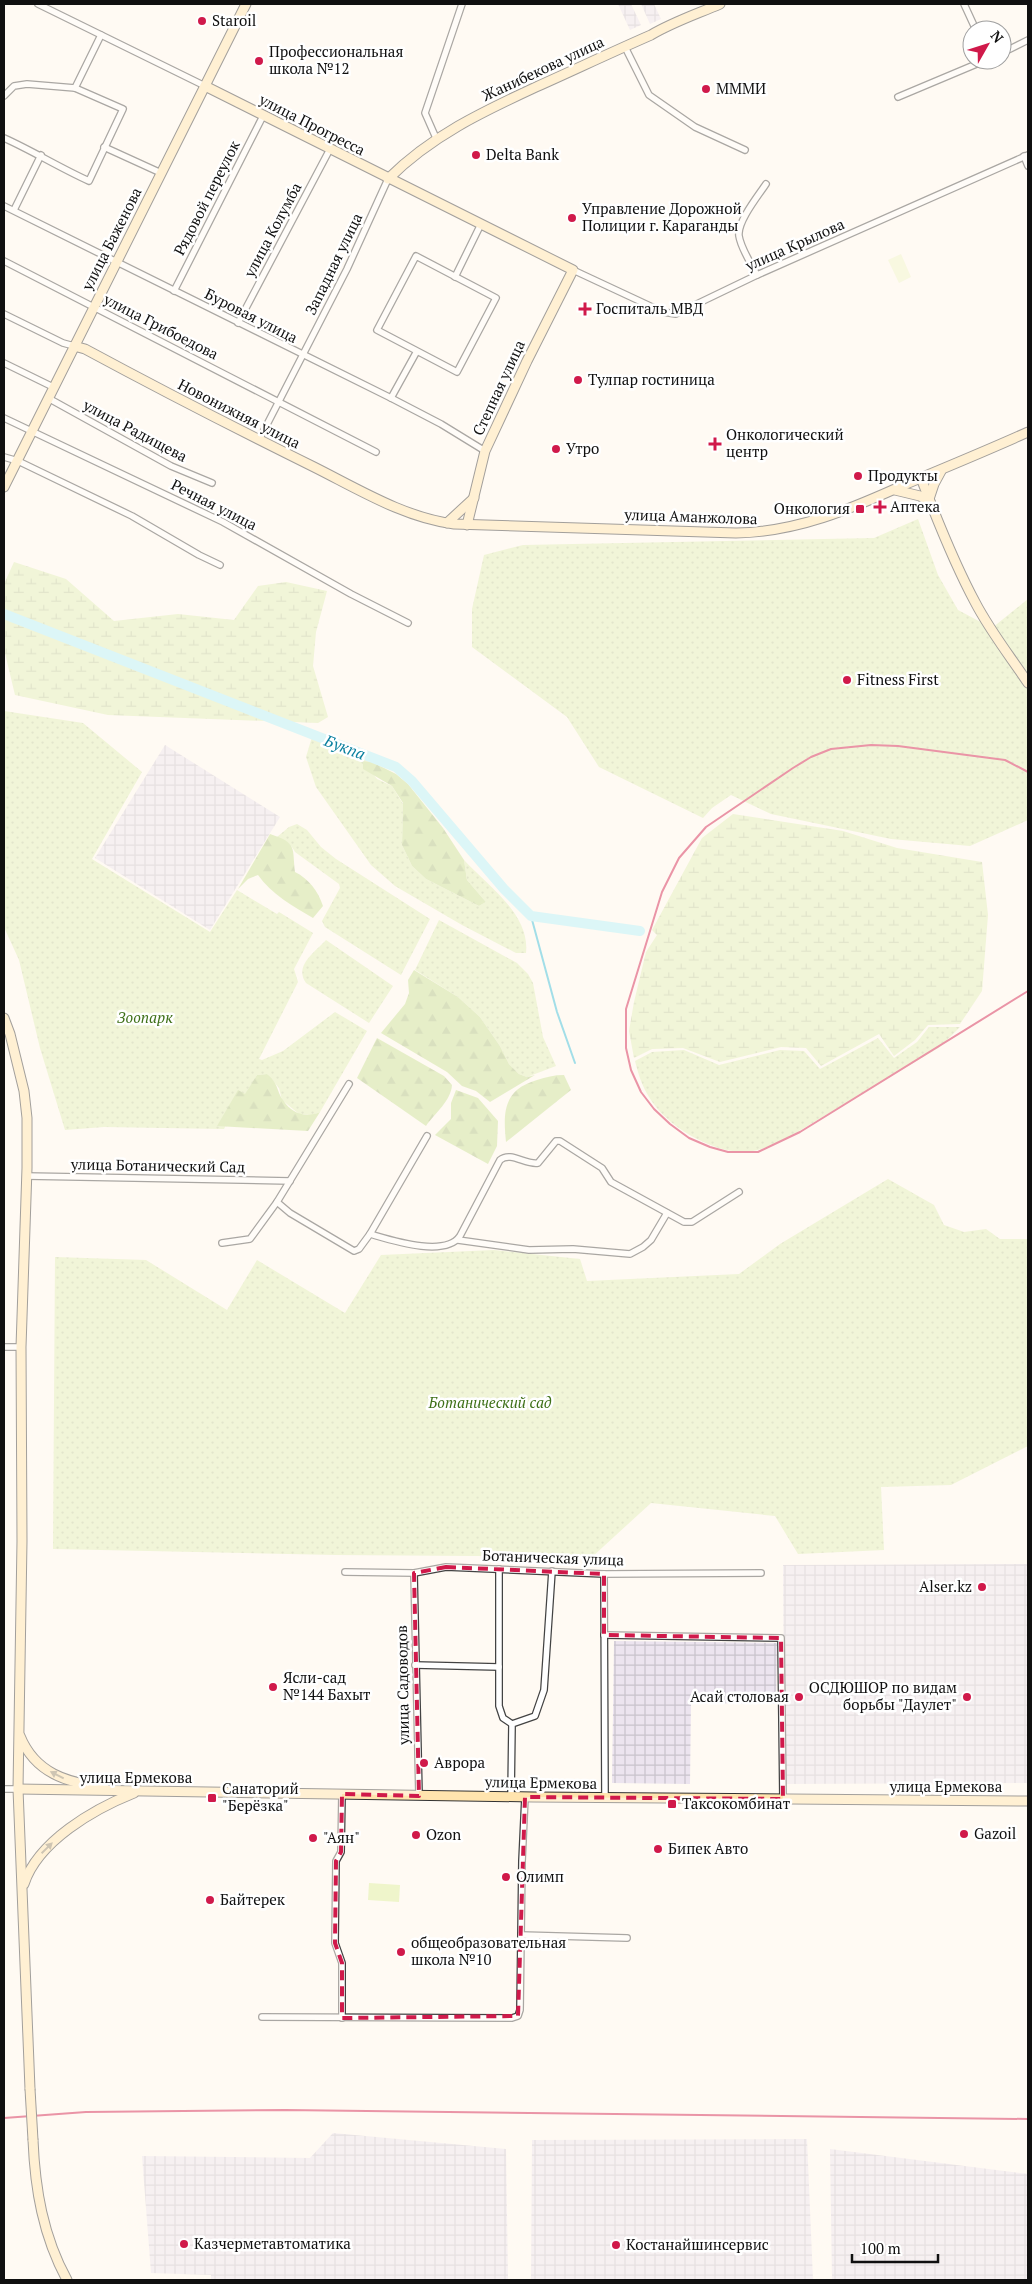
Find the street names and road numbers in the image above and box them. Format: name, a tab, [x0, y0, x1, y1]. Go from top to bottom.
street label: Жанибекова улица	[478, 31, 607, 105]
street label: улица Прогресса	[255, 88, 369, 160]
street label: Рядовой переулок	[168, 136, 244, 258]
street label: улица Колумба	[238, 178, 306, 281]
street label: улица Баженова	[76, 183, 146, 294]
street label: Западная улица	[300, 209, 367, 318]
street label: улица Крылова	[741, 213, 848, 275]
street label: Буровая улица	[202, 283, 302, 347]
street label: улица Грибоедова	[100, 288, 222, 364]
street label: Степная улица	[467, 336, 529, 438]
street label: Новонижняя улица	[175, 374, 304, 453]
street label: улица Радищева	[79, 394, 191, 466]
street label: Речная улица	[168, 474, 261, 535]
street label: улица Аманжолова	[623, 504, 758, 528]
street label: улица Ботанический Сад	[70, 1153, 246, 1177]
street label: Ботаническая улица	[482, 1545, 625, 1569]
street label: улица Садоводов	[391, 1625, 413, 1746]
street label: улица Ермекова	[79, 1767, 193, 1787]
street label: улица Ермекова	[484, 1771, 598, 1793]
street label: улица Ермекова	[889, 1776, 1003, 1796]

